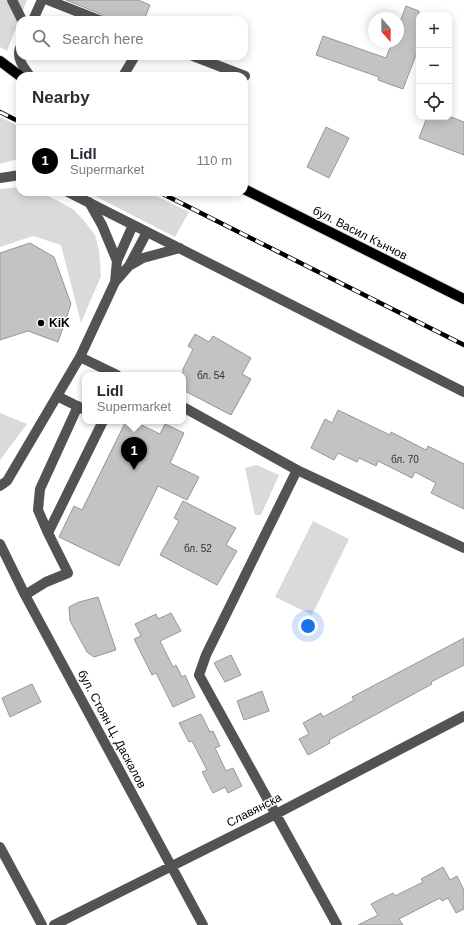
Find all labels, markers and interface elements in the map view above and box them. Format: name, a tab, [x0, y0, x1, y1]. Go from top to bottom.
north arrow	[368, 12, 404, 48]
map controls	[416, 12, 452, 120]
button: +	[416, 12, 452, 48]
search box	[16, 16, 248, 60]
icon: search	[30, 27, 52, 49]
text: Search here	[62, 30, 144, 47]
button: −	[416, 48, 452, 84]
button: locate	[416, 84, 452, 120]
text: Nearby	[32, 88, 90, 107]
text: Lidl	[70, 145, 97, 162]
text: 1	[41, 153, 49, 168]
text: 110 m	[197, 153, 232, 168]
text: Supermarket	[70, 162, 144, 177]
street label: бул. Васил Кънчов	[310, 203, 410, 263]
place label: KiK	[49, 316, 70, 330]
marker: KiK	[36, 318, 46, 328]
house number: бл. 54	[197, 370, 225, 381]
popup	[82, 372, 186, 424]
text: Lidl	[97, 382, 123, 399]
text: Supermarket	[97, 399, 171, 414]
pin: 1	[121, 437, 147, 470]
house number: бл. 70	[391, 454, 419, 465]
house number: бл. 52	[184, 543, 212, 554]
your location	[298, 616, 318, 636]
street label: бул. Стоян Ц. Даскалов	[75, 667, 149, 791]
street label: Славянска	[224, 790, 284, 830]

